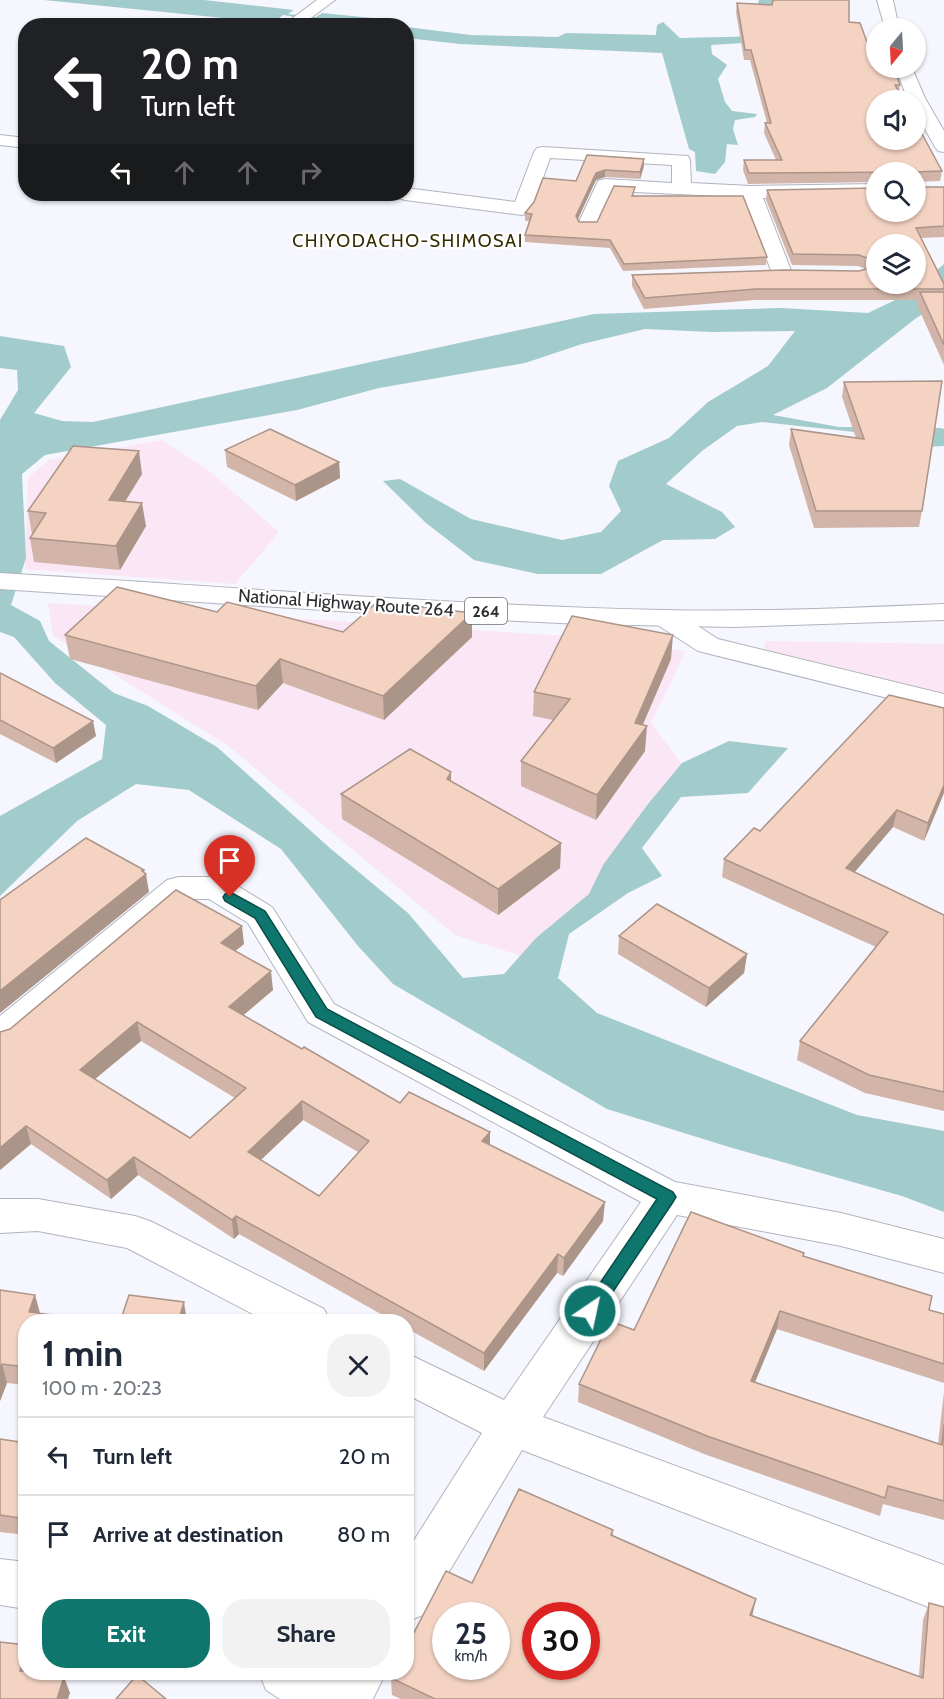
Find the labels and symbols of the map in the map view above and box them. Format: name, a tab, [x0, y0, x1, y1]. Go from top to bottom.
north arrow	[866, 18, 926, 78]
district label: CHIYODACHO-SHIMOSAI	[292, 230, 524, 252]
street label: National Highway Route 264	[237, 584, 455, 622]
road number: 264	[465, 598, 507, 624]
pin	[204, 835, 255, 897]
position arrow	[558, 1279, 622, 1343]
speed limit sign: 30	[522, 1602, 600, 1680]

